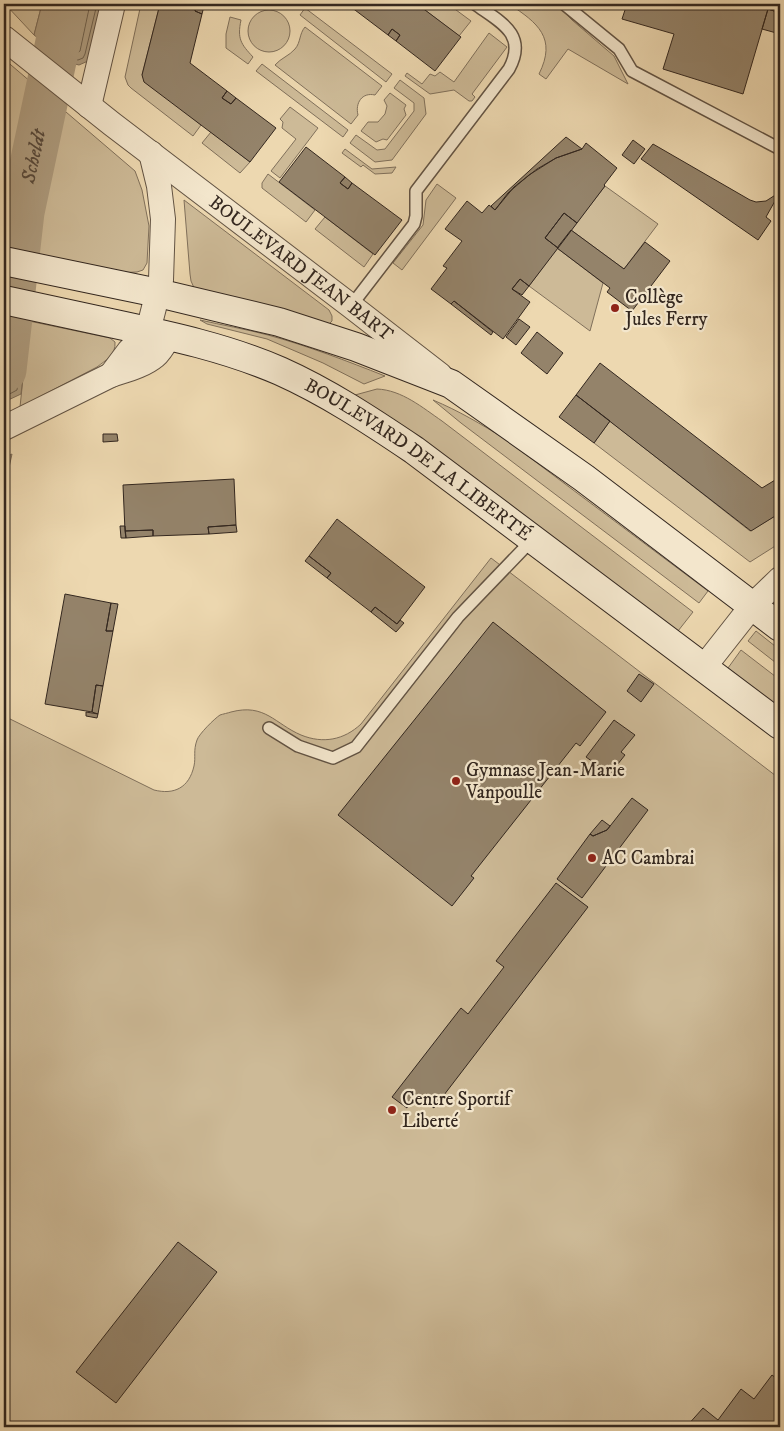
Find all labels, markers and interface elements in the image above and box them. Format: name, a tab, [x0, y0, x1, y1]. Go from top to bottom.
water label: Scheldt	[16, 125, 52, 187]
street label: BOULEVARD JEAN BART	[205, 191, 398, 346]
place label: Collège Jules Ferry	[623, 286, 708, 331]
marker: Collège Jules Ferry	[609, 302, 621, 314]
street label: BOULEVARD DE LA LIBERTÉ	[301, 374, 537, 546]
place label: Gymnase Jean-Marie Vanpoulle	[465, 759, 625, 804]
marker: Gymnase Jean-Marie Vanpoulle	[450, 775, 462, 787]
place label: AC Cambrai	[602, 847, 695, 870]
marker: AC Cambrai	[586, 852, 598, 864]
place label: Centre Sportif Liberté	[402, 1088, 513, 1133]
marker: Centre Sportif Liberté	[386, 1104, 398, 1116]

